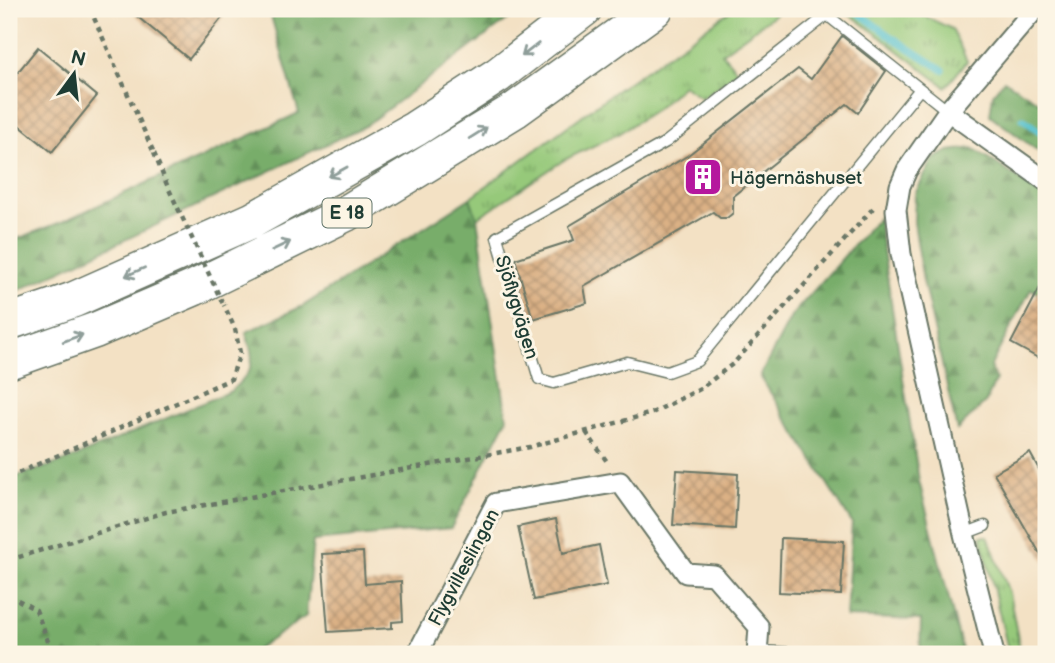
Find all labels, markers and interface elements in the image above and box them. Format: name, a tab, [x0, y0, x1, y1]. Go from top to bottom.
north arrow	[38, 38, 108, 108]
one-way arrow	[522, 43, 540, 58]
text: N	[68, 46, 88, 72]
one-way arrow	[468, 125, 488, 139]
building icon: Hägernäshuset	[682, 156, 724, 198]
one-way arrow	[329, 165, 349, 179]
place label: Hägernäshuset	[730, 167, 862, 190]
road number: E 18	[322, 198, 372, 228]
one-way arrow	[270, 238, 291, 252]
street label: Sjöflygvägen	[490, 253, 543, 362]
one-way arrow	[124, 266, 146, 279]
one-way arrow	[61, 331, 83, 343]
street label: Flygvilleslingan	[424, 505, 505, 630]

